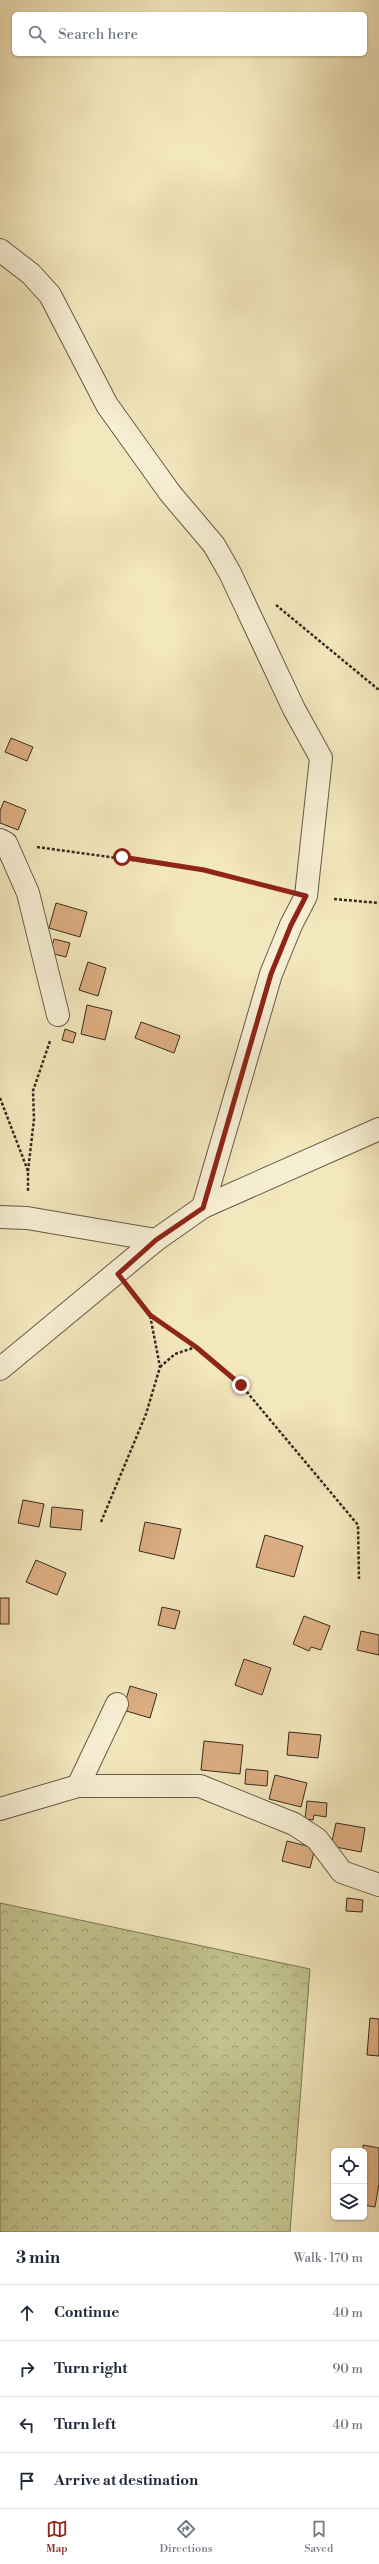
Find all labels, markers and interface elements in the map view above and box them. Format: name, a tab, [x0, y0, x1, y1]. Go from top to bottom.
search box	[12, 12, 367, 56]
icon: search	[26, 23, 48, 45]
text: Search here	[58, 25, 138, 44]
route start	[113, 848, 131, 866]
route end	[232, 1376, 250, 1394]
map controls	[331, 2148, 367, 2220]
button: locate	[331, 2148, 367, 2184]
button: layers	[331, 2184, 367, 2220]
text: 3 min	[16, 2247, 60, 2269]
text: Walk · 170 m	[293, 2250, 363, 2266]
icon: ahead	[16, 2302, 38, 2324]
text: Continue	[54, 2303, 119, 2322]
text: 40 m	[333, 2305, 363, 2321]
icon: right	[16, 2358, 38, 2380]
text: Turn right	[54, 2359, 128, 2378]
text: 90 m	[332, 2361, 363, 2377]
icon: left	[16, 2414, 38, 2436]
text: Turn left	[54, 2415, 116, 2434]
text: 40 m	[333, 2417, 363, 2433]
icon: arrive	[16, 2470, 38, 2492]
text: Arrive at destination	[54, 2471, 198, 2490]
tab: Map	[46, 2518, 68, 2556]
tab: Directions	[160, 2518, 213, 2556]
tab: Saved	[304, 2518, 333, 2556]

